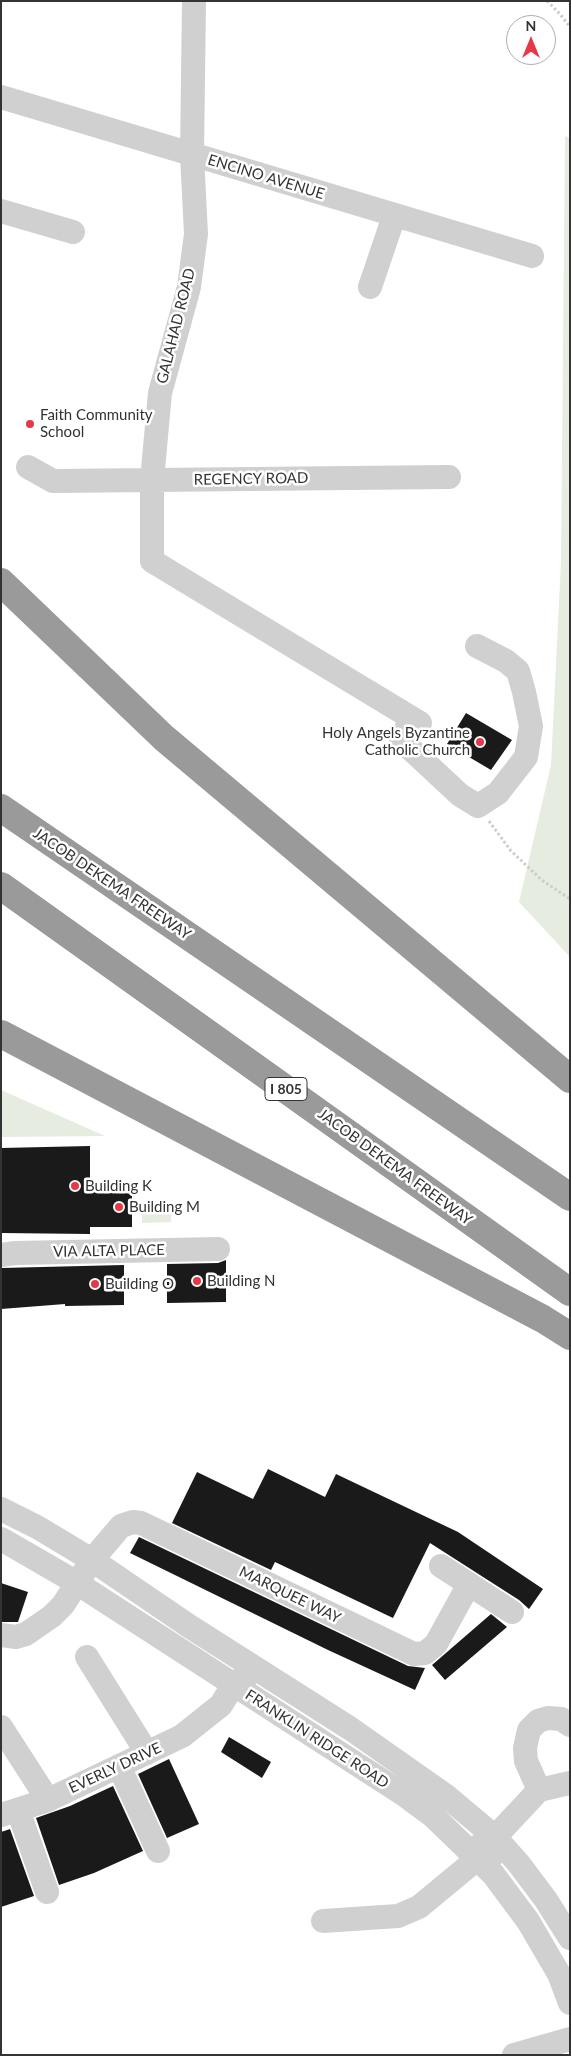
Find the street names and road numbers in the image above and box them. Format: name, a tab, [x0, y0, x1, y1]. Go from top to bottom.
street label: ENCINO AVENUE	[206, 151, 326, 203]
street label: GALAHAD ROAD	[153, 266, 199, 386]
street label: REGENCY ROAD	[194, 469, 308, 489]
street label: JACOB DEKEMA FREEWAY	[30, 824, 194, 944]
road number: I 805	[265, 1078, 307, 1100]
street label: JACOB DEKEMA FREEWAY	[314, 1105, 476, 1229]
street label: VIA ALTA PLACE	[53, 1241, 165, 1261]
street label: MARQUEE WAY	[236, 1563, 344, 1627]
street label: FRANKLIN RIDGE ROAD	[242, 1686, 392, 1792]
street label: EVERLY DRIVE	[66, 1739, 164, 1797]

